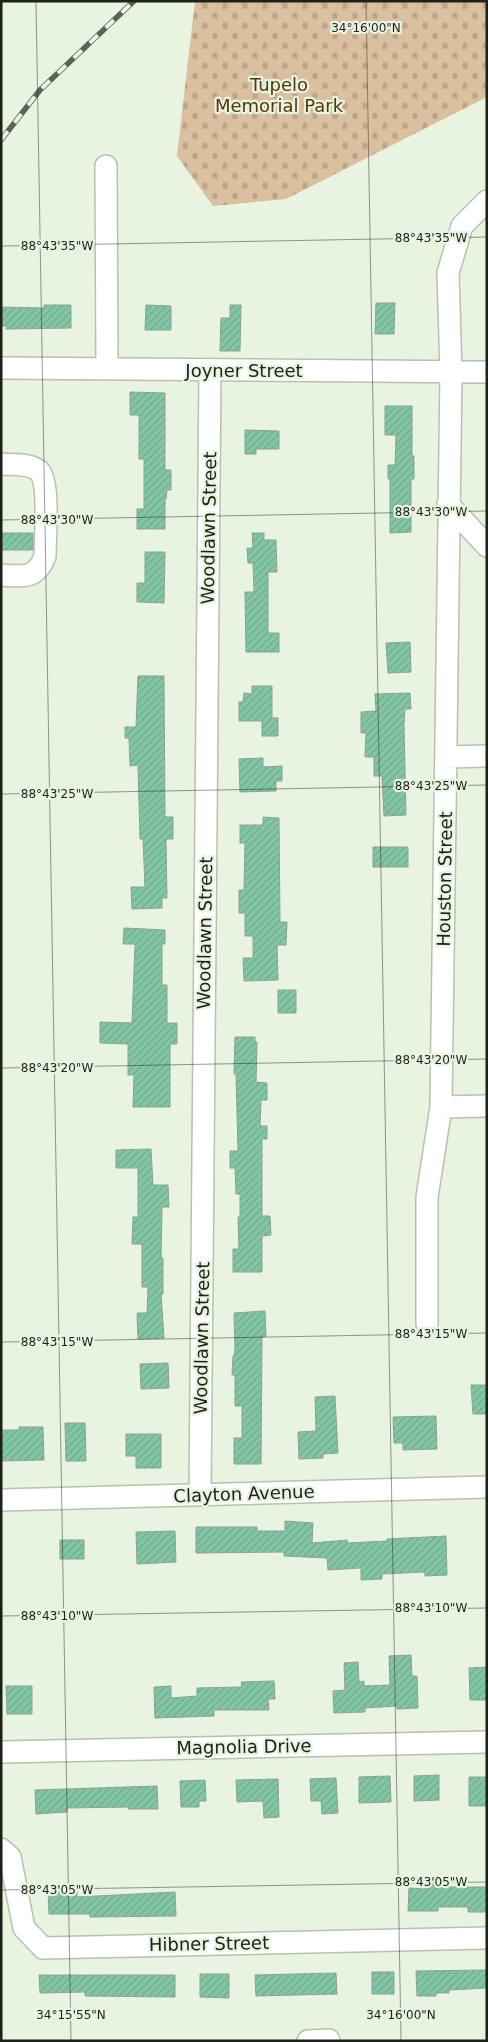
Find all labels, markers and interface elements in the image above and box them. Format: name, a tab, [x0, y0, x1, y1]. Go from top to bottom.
text: 34°16'00"N	[331, 21, 401, 35]
park label: Tupelo Memorial Park	[215, 74, 344, 116]
text: 88°43'35"W	[395, 231, 467, 245]
text: 88°43'35"W	[21, 239, 93, 253]
street label: Joyner Street	[184, 360, 303, 381]
street label: Woodlawn Street	[197, 451, 220, 605]
text: 88°43'30"W	[395, 505, 467, 519]
text: 88°43'30"W	[21, 513, 93, 527]
text: 88°43'25"W	[395, 779, 467, 793]
text: 88°43'25"W	[21, 787, 93, 801]
street label: Houston Street	[433, 811, 456, 947]
street label: Woodlawn Street	[193, 856, 216, 1010]
text: 88°43'20"W	[395, 1053, 467, 1067]
text: 88°43'20"W	[21, 1061, 93, 1075]
street label: Woodlawn Street	[190, 1261, 213, 1415]
text: 88°43'15"W	[395, 1327, 467, 1341]
text: 88°43'15"W	[21, 1335, 93, 1349]
street label: Clayton Avenue	[173, 1481, 315, 1506]
text: 88°43'10"W	[395, 1601, 467, 1615]
text: 88°43'10"W	[21, 1609, 93, 1623]
street label: Magnolia Drive	[176, 1735, 312, 1758]
text: 88°43'05"W	[395, 1875, 467, 1889]
text: 88°43'05"W	[21, 1883, 93, 1897]
street label: Hibner Street	[149, 1932, 269, 1955]
text: 34°15'55"N	[36, 2008, 106, 2022]
text: 34°16'00"N	[366, 2008, 436, 2022]

